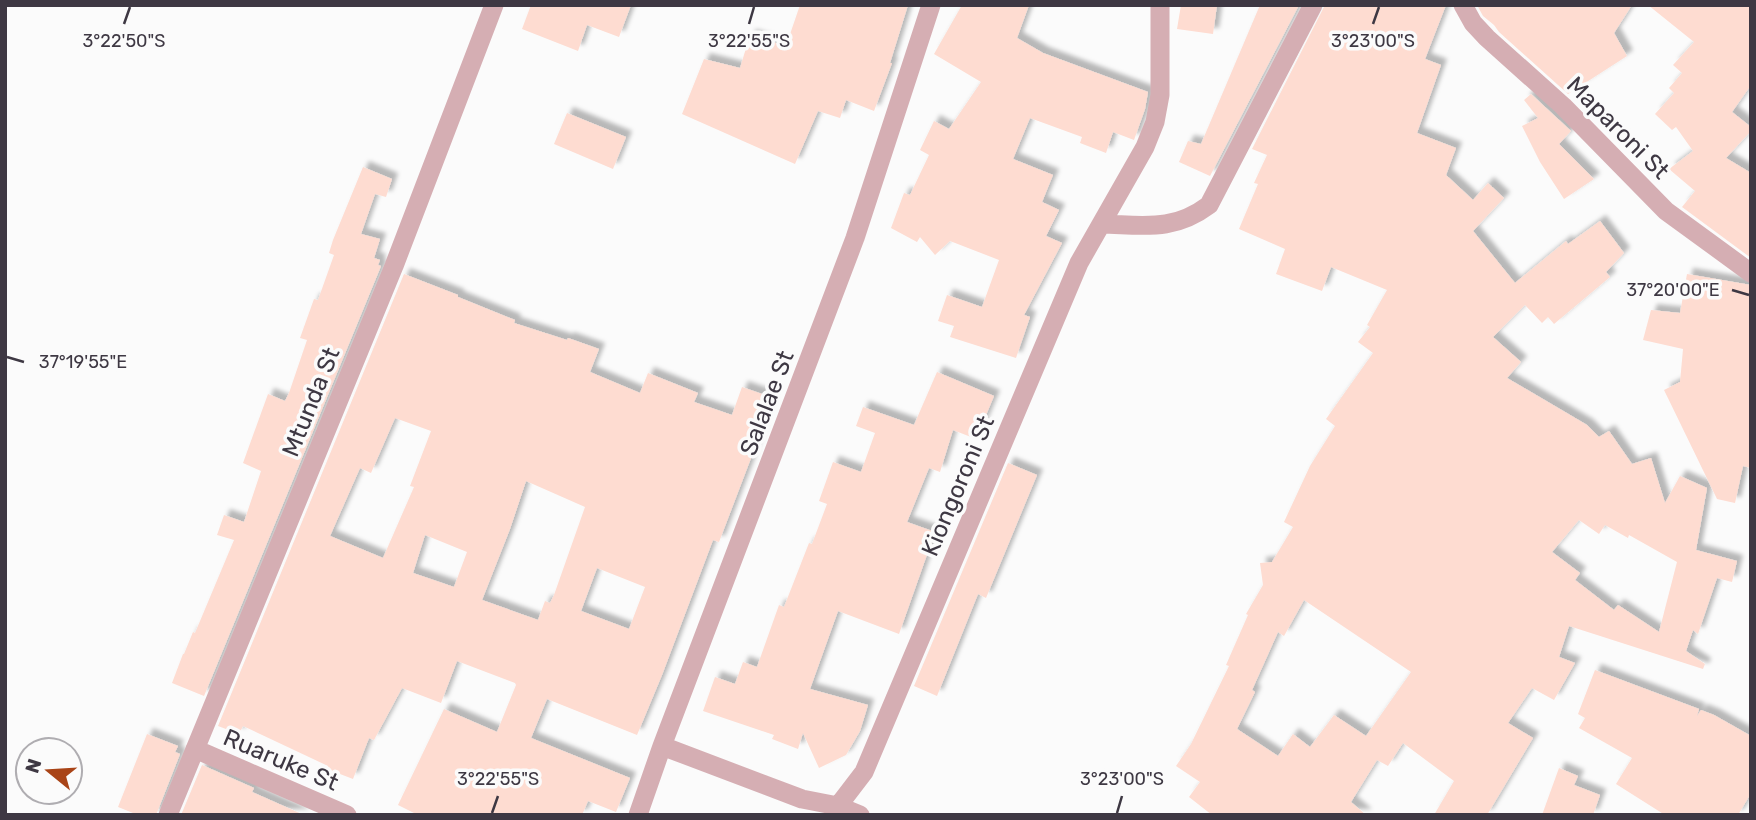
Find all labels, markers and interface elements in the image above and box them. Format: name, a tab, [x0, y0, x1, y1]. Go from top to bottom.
text: 3°22'50"S	[83, 30, 165, 52]
text: 3°22'55"S	[708, 30, 790, 52]
text: 3°23'00"S	[1331, 30, 1415, 52]
street label: Maparoni St	[1561, 71, 1675, 185]
text: 37°20'00"E	[1626, 279, 1720, 301]
street label: Mtunda St	[276, 343, 346, 461]
street label: Salalae St	[734, 347, 800, 459]
text: 37°19'55"E	[39, 351, 127, 373]
street label: Kiongoroni St	[916, 412, 1000, 560]
street label: Ruaruke St	[219, 723, 343, 797]
north arrow	[14, 736, 84, 806]
text: N	[20, 756, 46, 776]
text: 3°22'55"S	[457, 768, 539, 790]
text: 3°23'00"S	[1080, 768, 1164, 790]

